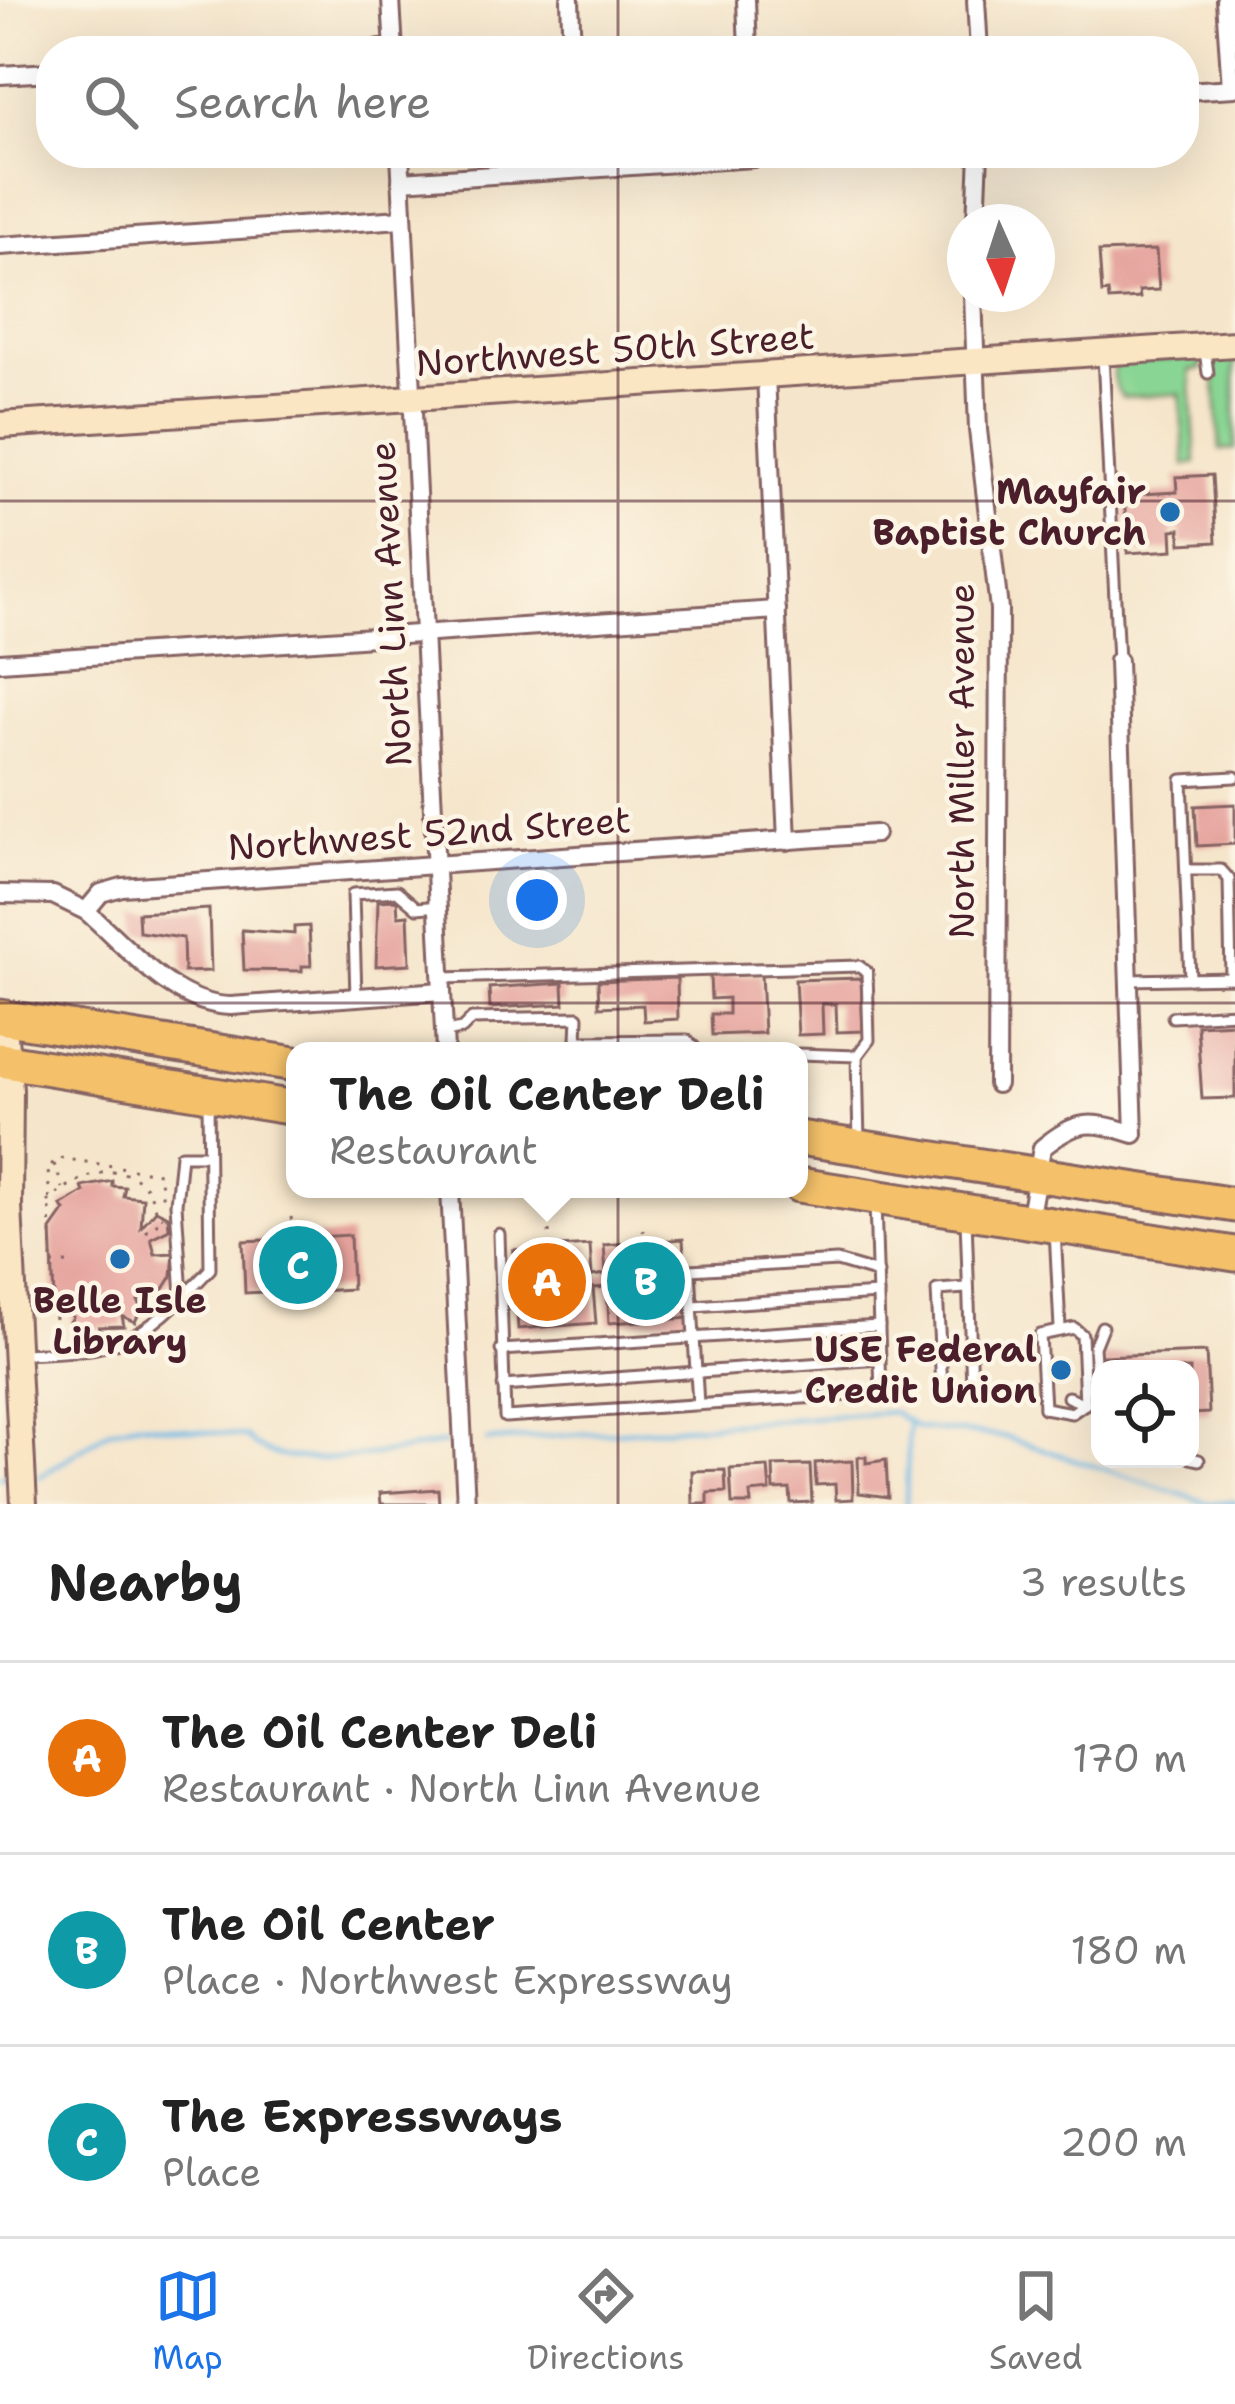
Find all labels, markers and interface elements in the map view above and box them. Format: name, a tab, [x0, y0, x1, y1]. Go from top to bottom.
search box	[36, 36, 1199, 168]
icon: search	[78, 69, 144, 135]
text: Search here	[174, 72, 431, 132]
north arrow	[947, 204, 1055, 312]
street label: Northwest 50th Street	[414, 311, 816, 388]
street label: North Linn Avenue	[358, 440, 423, 768]
place label: Mayfair Baptist Church	[872, 467, 1146, 557]
marker: Mayfair Baptist Church	[1157, 499, 1183, 525]
street label: North Miller Avenue	[937, 583, 986, 939]
street label: Northwest 52nd Street	[226, 795, 632, 872]
your location	[507, 870, 567, 930]
popup	[286, 1042, 808, 1198]
text: The Oil Center Deli	[329, 1064, 765, 1124]
text: Restaurant	[329, 1124, 538, 1176]
pin: C	[259, 1220, 337, 1310]
pin: B	[607, 1236, 685, 1326]
pin: A	[508, 1237, 586, 1327]
marker: Belle Isle Library	[107, 1246, 133, 1272]
place label: Belle Isle Library	[33, 1276, 207, 1366]
place label: USE Federal Credit Union	[805, 1325, 1037, 1415]
marker: USE Federal Credit Union	[1048, 1357, 1074, 1383]
map controls	[1091, 1360, 1199, 1468]
button: locate	[1091, 1360, 1199, 1468]
text: Nearby	[48, 1548, 243, 1616]
text: 3 results	[1020, 1556, 1187, 1608]
text: The Oil Center Deli	[162, 1702, 597, 1762]
text: A	[72, 1732, 102, 1784]
text: 170 m	[1072, 1732, 1187, 1784]
text: Restaurant · North Linn Avenue	[162, 1762, 762, 1814]
text: The Oil Center	[162, 1894, 495, 1954]
text: B	[75, 1924, 99, 1976]
text: 180 m	[1071, 1924, 1187, 1976]
text: Place · Northwest Expressway	[162, 1954, 733, 2006]
text: The Expressways	[162, 2086, 563, 2146]
text: C	[75, 2116, 99, 2168]
text: 200 m	[1060, 2116, 1187, 2168]
text: Place	[162, 2146, 261, 2198]
tab: Map	[152, 2263, 223, 2380]
tab: Directions	[527, 2263, 685, 2380]
tab: Saved	[989, 2263, 1083, 2380]

